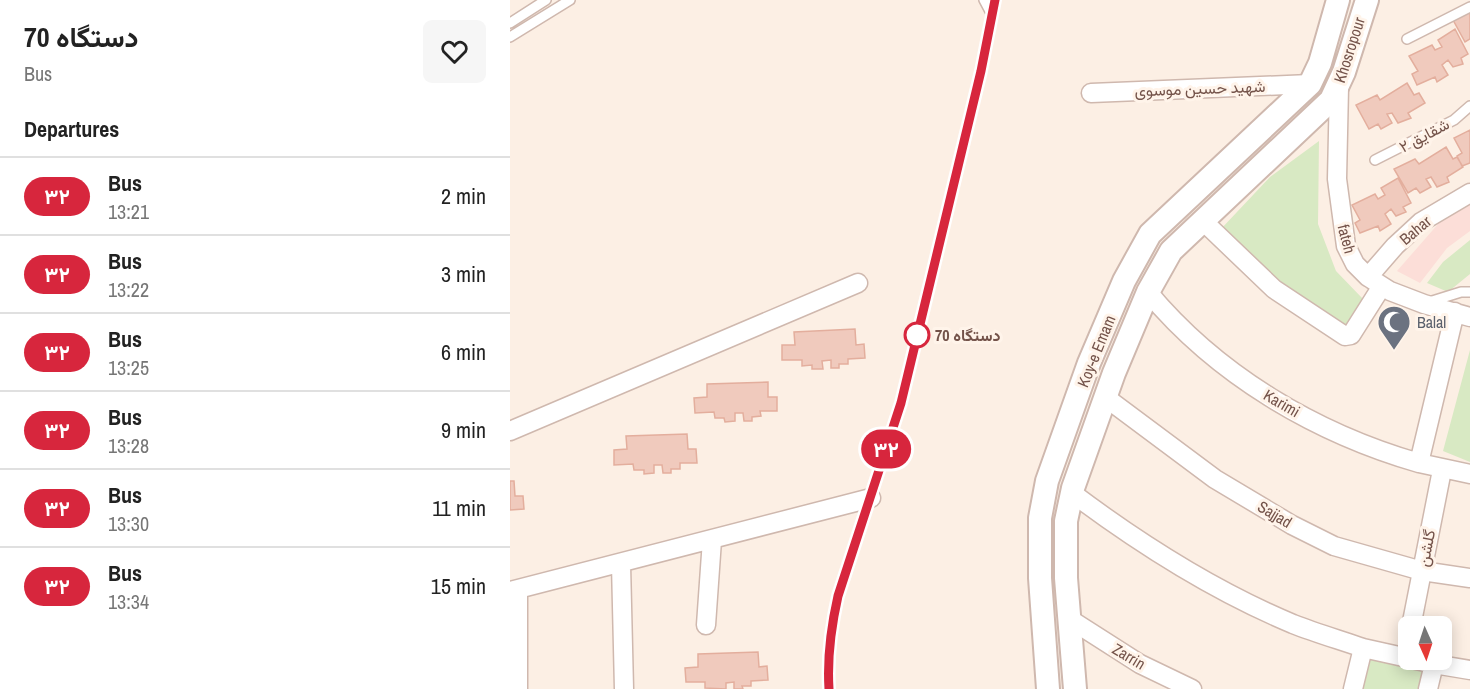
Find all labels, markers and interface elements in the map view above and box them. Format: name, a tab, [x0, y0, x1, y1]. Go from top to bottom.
street label: Khosropour	[1328, 14, 1370, 86]
text: 70 دستگاه	[24, 18, 139, 56]
button: heart	[423, 20, 486, 83]
text: Bus	[24, 60, 52, 87]
street label: شهید حسین موسوی	[1134, 75, 1266, 101]
street label: شقایق ۲	[1395, 113, 1453, 157]
text: Departures	[24, 114, 119, 144]
text: Bus	[108, 168, 142, 198]
text: 2 min	[441, 181, 486, 211]
text: ۳۲	[44, 182, 70, 211]
text: 13:21	[108, 198, 149, 225]
street label: Bahar	[1395, 210, 1436, 250]
street label: fateh	[1333, 222, 1361, 256]
text: Bus	[108, 246, 142, 276]
text: 3 min	[441, 259, 486, 289]
text: ۳۲	[44, 260, 70, 289]
text: 13:22	[108, 276, 149, 303]
mosque icon: Balal	[1376, 304, 1412, 351]
place label: Balal	[1417, 311, 1446, 333]
street label: Koy-e Emam	[1072, 312, 1120, 390]
marker: 70 دستگاه	[904, 322, 930, 348]
text: Bus	[108, 324, 142, 354]
place label: 70 دستگاه	[935, 324, 1000, 346]
text: 6 min	[441, 337, 486, 367]
text: ۳۲	[44, 338, 70, 367]
text: 13:25	[108, 354, 149, 381]
street label: Karimi	[1260, 384, 1304, 422]
text: Bus	[108, 402, 142, 432]
text: 9 min	[441, 415, 486, 445]
text: ۳۲	[44, 416, 70, 445]
line badge: ۳۲	[859, 430, 913, 468]
text: 13:28	[108, 432, 149, 459]
text: ۳۲	[873, 435, 899, 464]
text: Bus	[108, 480, 142, 510]
text: 11 min	[432, 493, 486, 523]
text: ۳۲	[44, 494, 70, 523]
street label: Sajjad	[1254, 495, 1296, 533]
text: 13:30	[108, 510, 149, 537]
street label: گلشن	[1412, 528, 1440, 568]
text: Bus	[108, 558, 142, 588]
text: 15 min	[431, 571, 486, 601]
text: ۳۲	[44, 572, 70, 601]
text: 13:34	[108, 588, 149, 615]
north arrow	[1398, 616, 1452, 670]
map controls	[1398, 616, 1452, 670]
street label: Zarrin	[1108, 638, 1150, 674]

